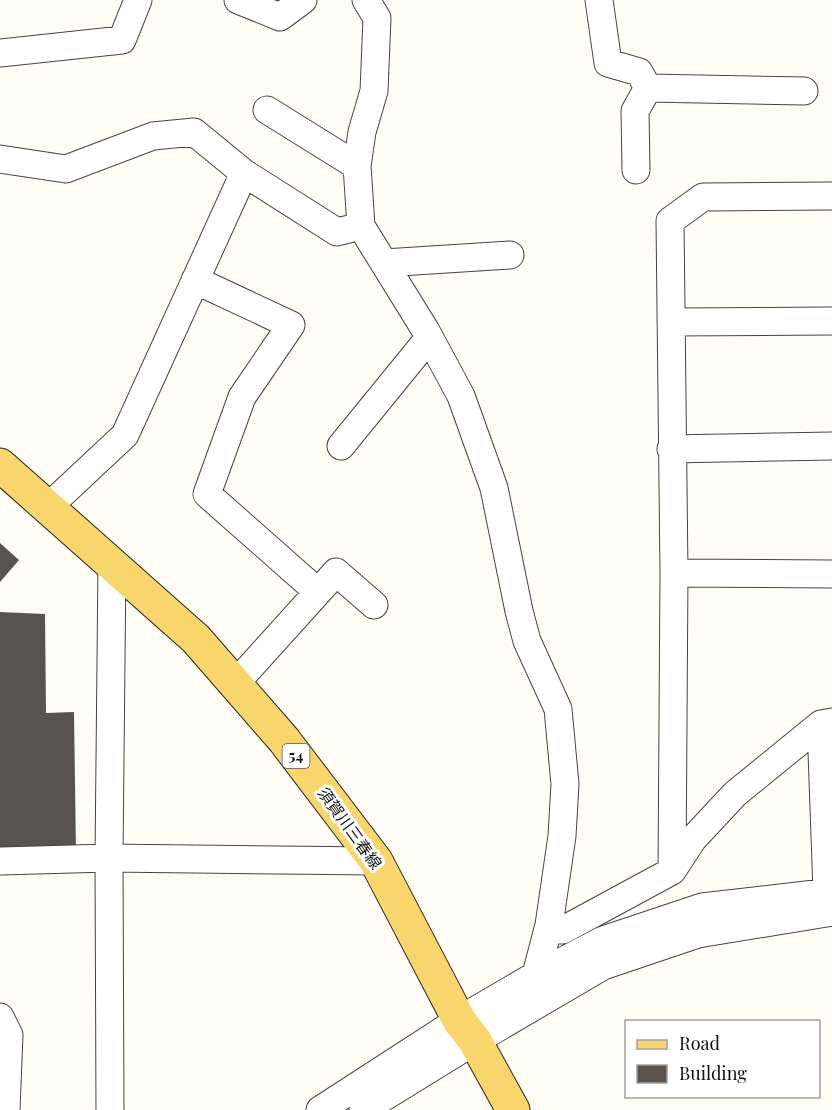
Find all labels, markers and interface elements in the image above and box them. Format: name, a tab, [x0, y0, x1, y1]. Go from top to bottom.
road number: 54	[282, 744, 310, 768]
street label: 須賀川三春線	[314, 783, 387, 873]
legend	[625, 1020, 820, 1098]
text: Road	[679, 1031, 720, 1055]
text: Building	[679, 1061, 747, 1085]

